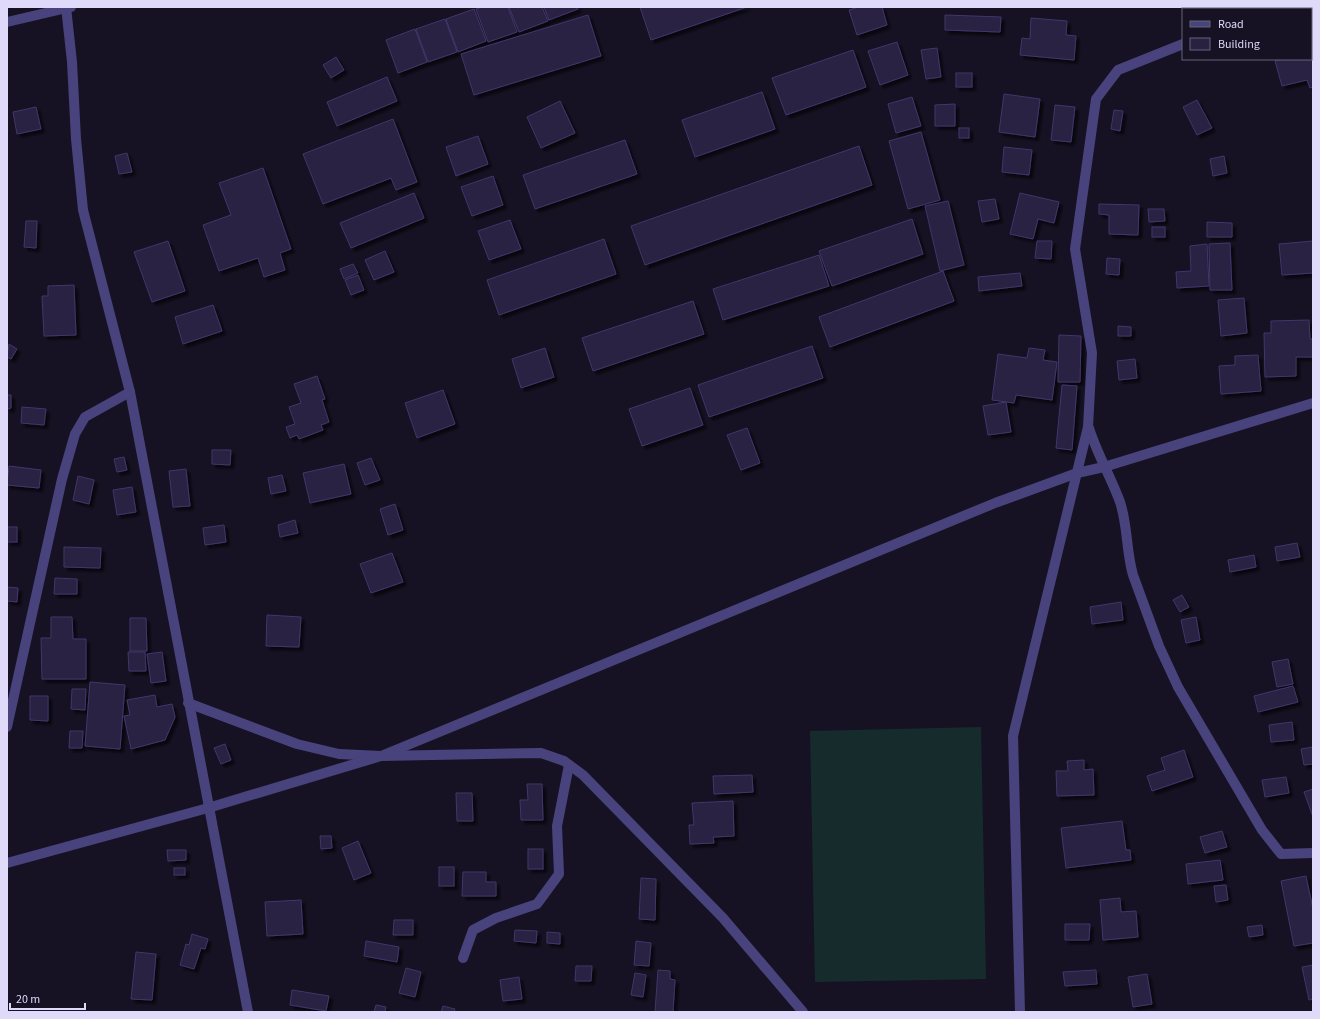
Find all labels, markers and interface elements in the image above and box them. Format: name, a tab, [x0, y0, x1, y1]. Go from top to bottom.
legend	[1182, 8, 1312, 60]
text: Road	[1218, 16, 1244, 33]
text: Building	[1218, 36, 1260, 53]
scale bar	[10, 985, 85, 1011]
text: 20 m	[16, 991, 40, 1008]

